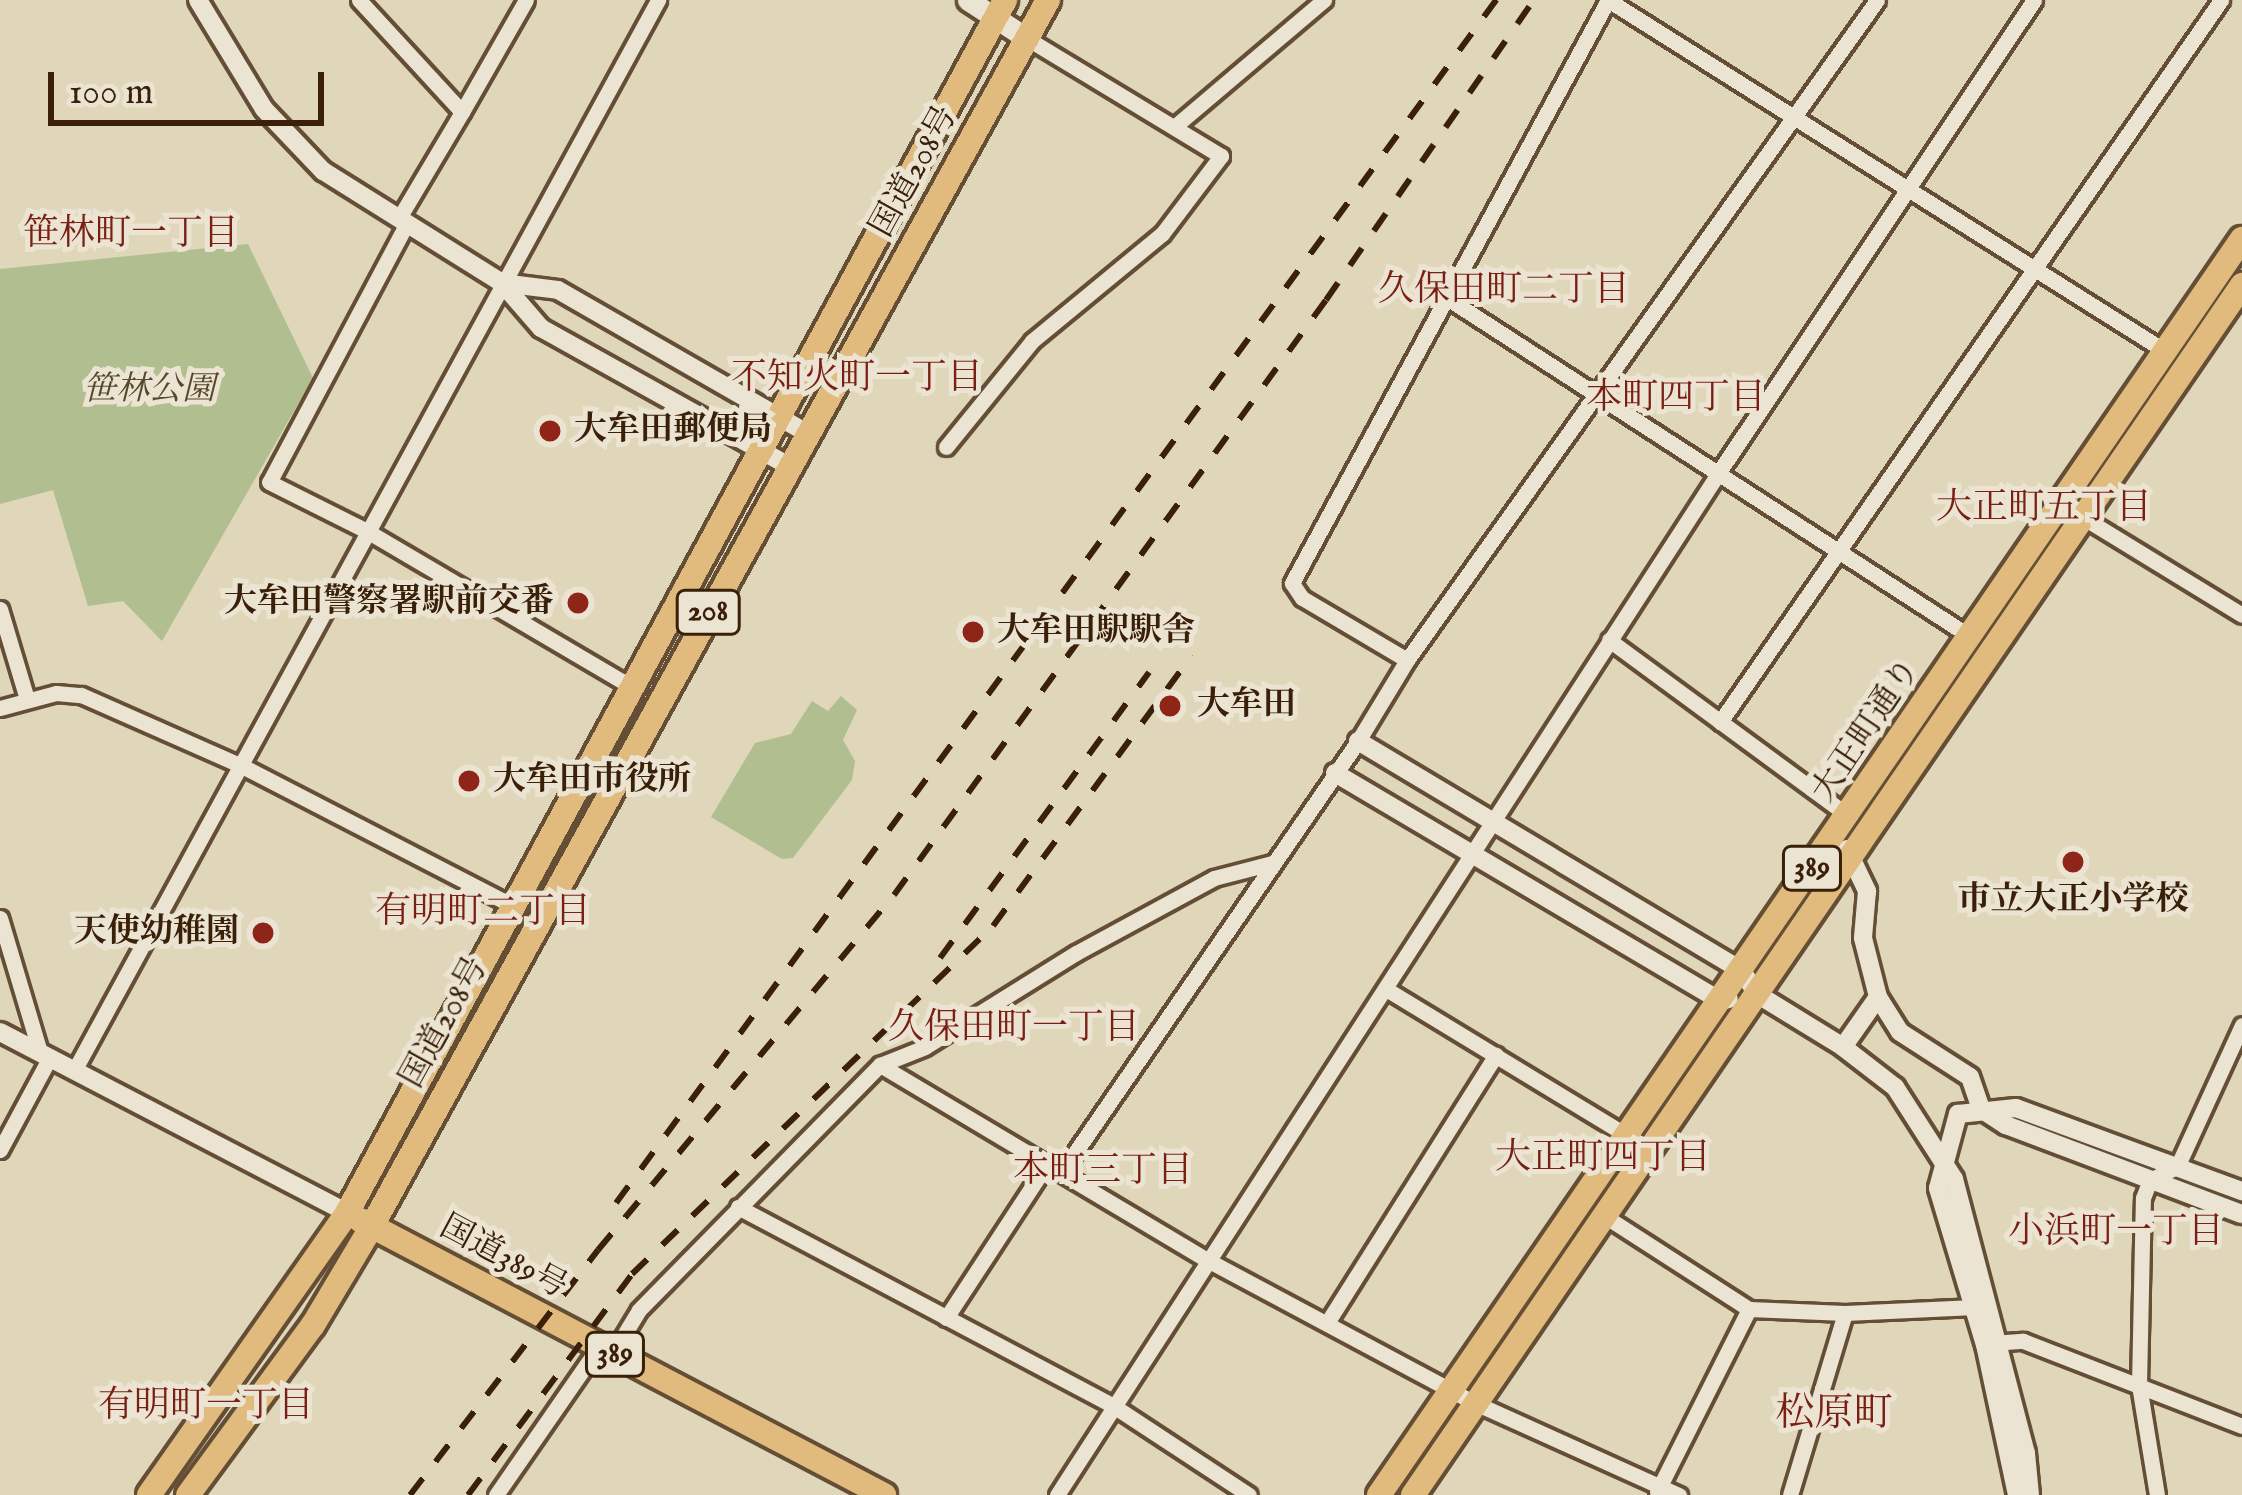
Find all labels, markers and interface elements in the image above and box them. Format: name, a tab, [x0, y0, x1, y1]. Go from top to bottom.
scale bar	[54, 48, 330, 122]
text: 100 m	[69, 70, 153, 116]
street label: 国道208号	[863, 100, 967, 244]
district label: 笹林町一丁目	[23, 213, 239, 257]
district label: 久保田町二丁目	[1378, 269, 1630, 313]
district label: 不知火町一丁目	[731, 357, 983, 401]
park label: 笹林公園	[83, 371, 215, 411]
district label: 本町四丁目	[1586, 377, 1766, 421]
place label: 大牟田郵便局	[574, 411, 772, 451]
marker: 大牟田郵便局	[537, 418, 563, 444]
district label: 大正町五丁目	[1936, 487, 2152, 531]
place label: 大牟田警察署駅前交番	[224, 583, 554, 623]
road number: 208	[675, 588, 741, 636]
marker: 大牟田警察署駅前交番	[565, 590, 591, 616]
place label: 大牟田駅駅舎	[997, 612, 1195, 652]
marker: 大牟田駅駅舎	[960, 619, 986, 645]
street label: 大正町通り	[1804, 652, 1930, 810]
place label: 大牟田	[1197, 686, 1296, 726]
marker: 大牟田	[1154, 690, 1186, 722]
place label: 大牟田市役所	[493, 761, 691, 801]
marker: 大牟田市役所	[456, 768, 482, 794]
road number: 389	[1779, 844, 1845, 892]
marker: 市立大正小学校	[2060, 849, 2086, 875]
place label: 市立大正小学校	[1958, 881, 2188, 921]
district label: 有明町二丁目	[375, 891, 591, 935]
place label: 天使幼稚園	[74, 913, 239, 953]
marker: 天使幼稚園	[250, 920, 276, 946]
street label: 国道208号	[393, 951, 497, 1095]
district label: 久保田町一丁目	[888, 1007, 1140, 1051]
district label: 大正町四丁目	[1495, 1137, 1711, 1181]
district label: 本町三丁目	[1013, 1150, 1193, 1194]
street label: 国道389号	[432, 1208, 574, 1308]
district label: 小浜町一丁目	[2008, 1211, 2224, 1255]
road number: 389	[582, 1330, 648, 1378]
district label: 有明町一丁目	[98, 1385, 314, 1429]
district label: 松原町	[1776, 1392, 1892, 1438]

